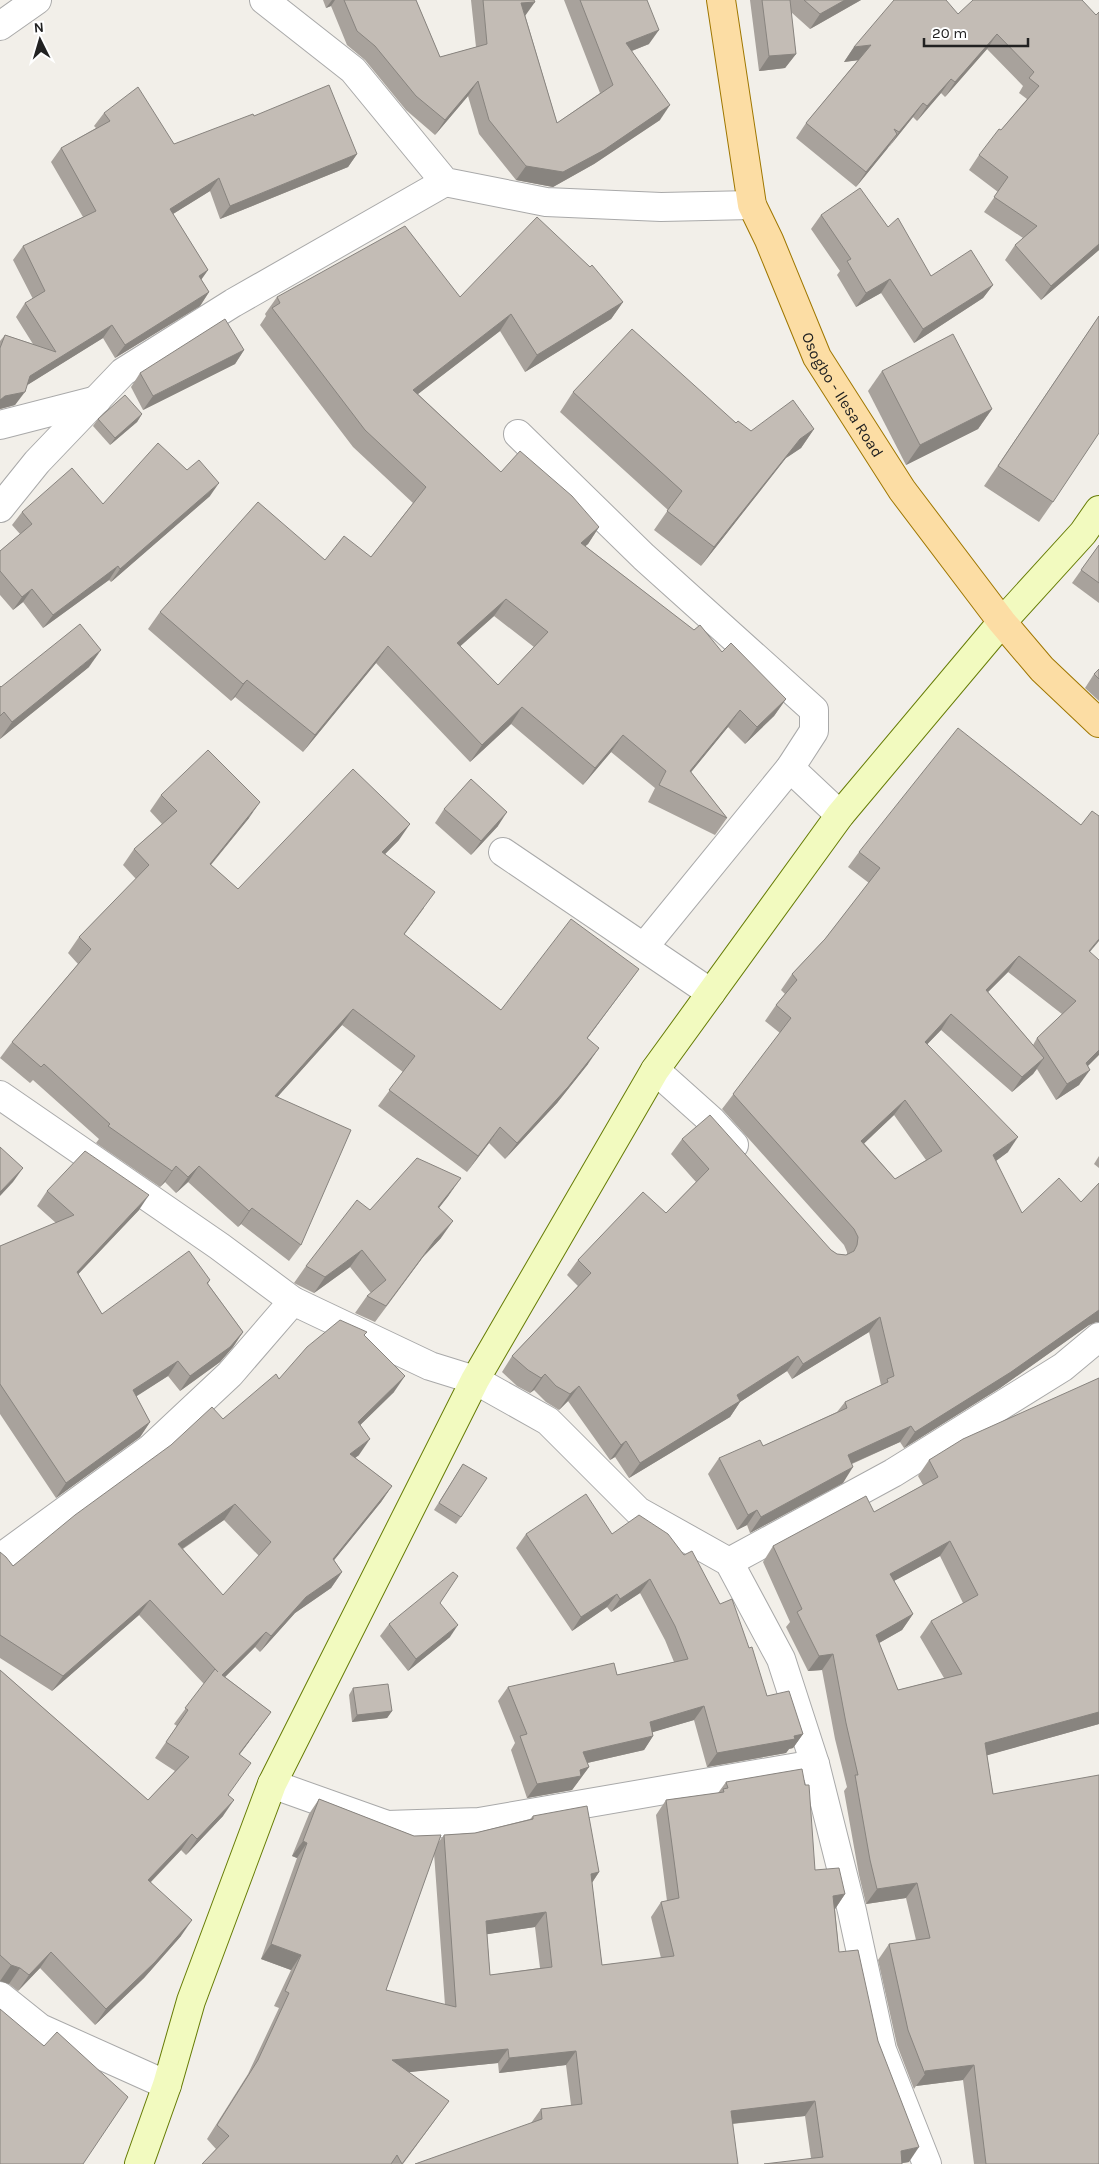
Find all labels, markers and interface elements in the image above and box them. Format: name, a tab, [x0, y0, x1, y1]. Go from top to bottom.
north arrow	[15, 15, 65, 65]
scale bar	[924, 15, 1028, 47]
text: N	[33, 19, 45, 36]
text: 20 m	[932, 24, 967, 42]
street label: Osogbo - Ilesa Road	[798, 329, 888, 461]

